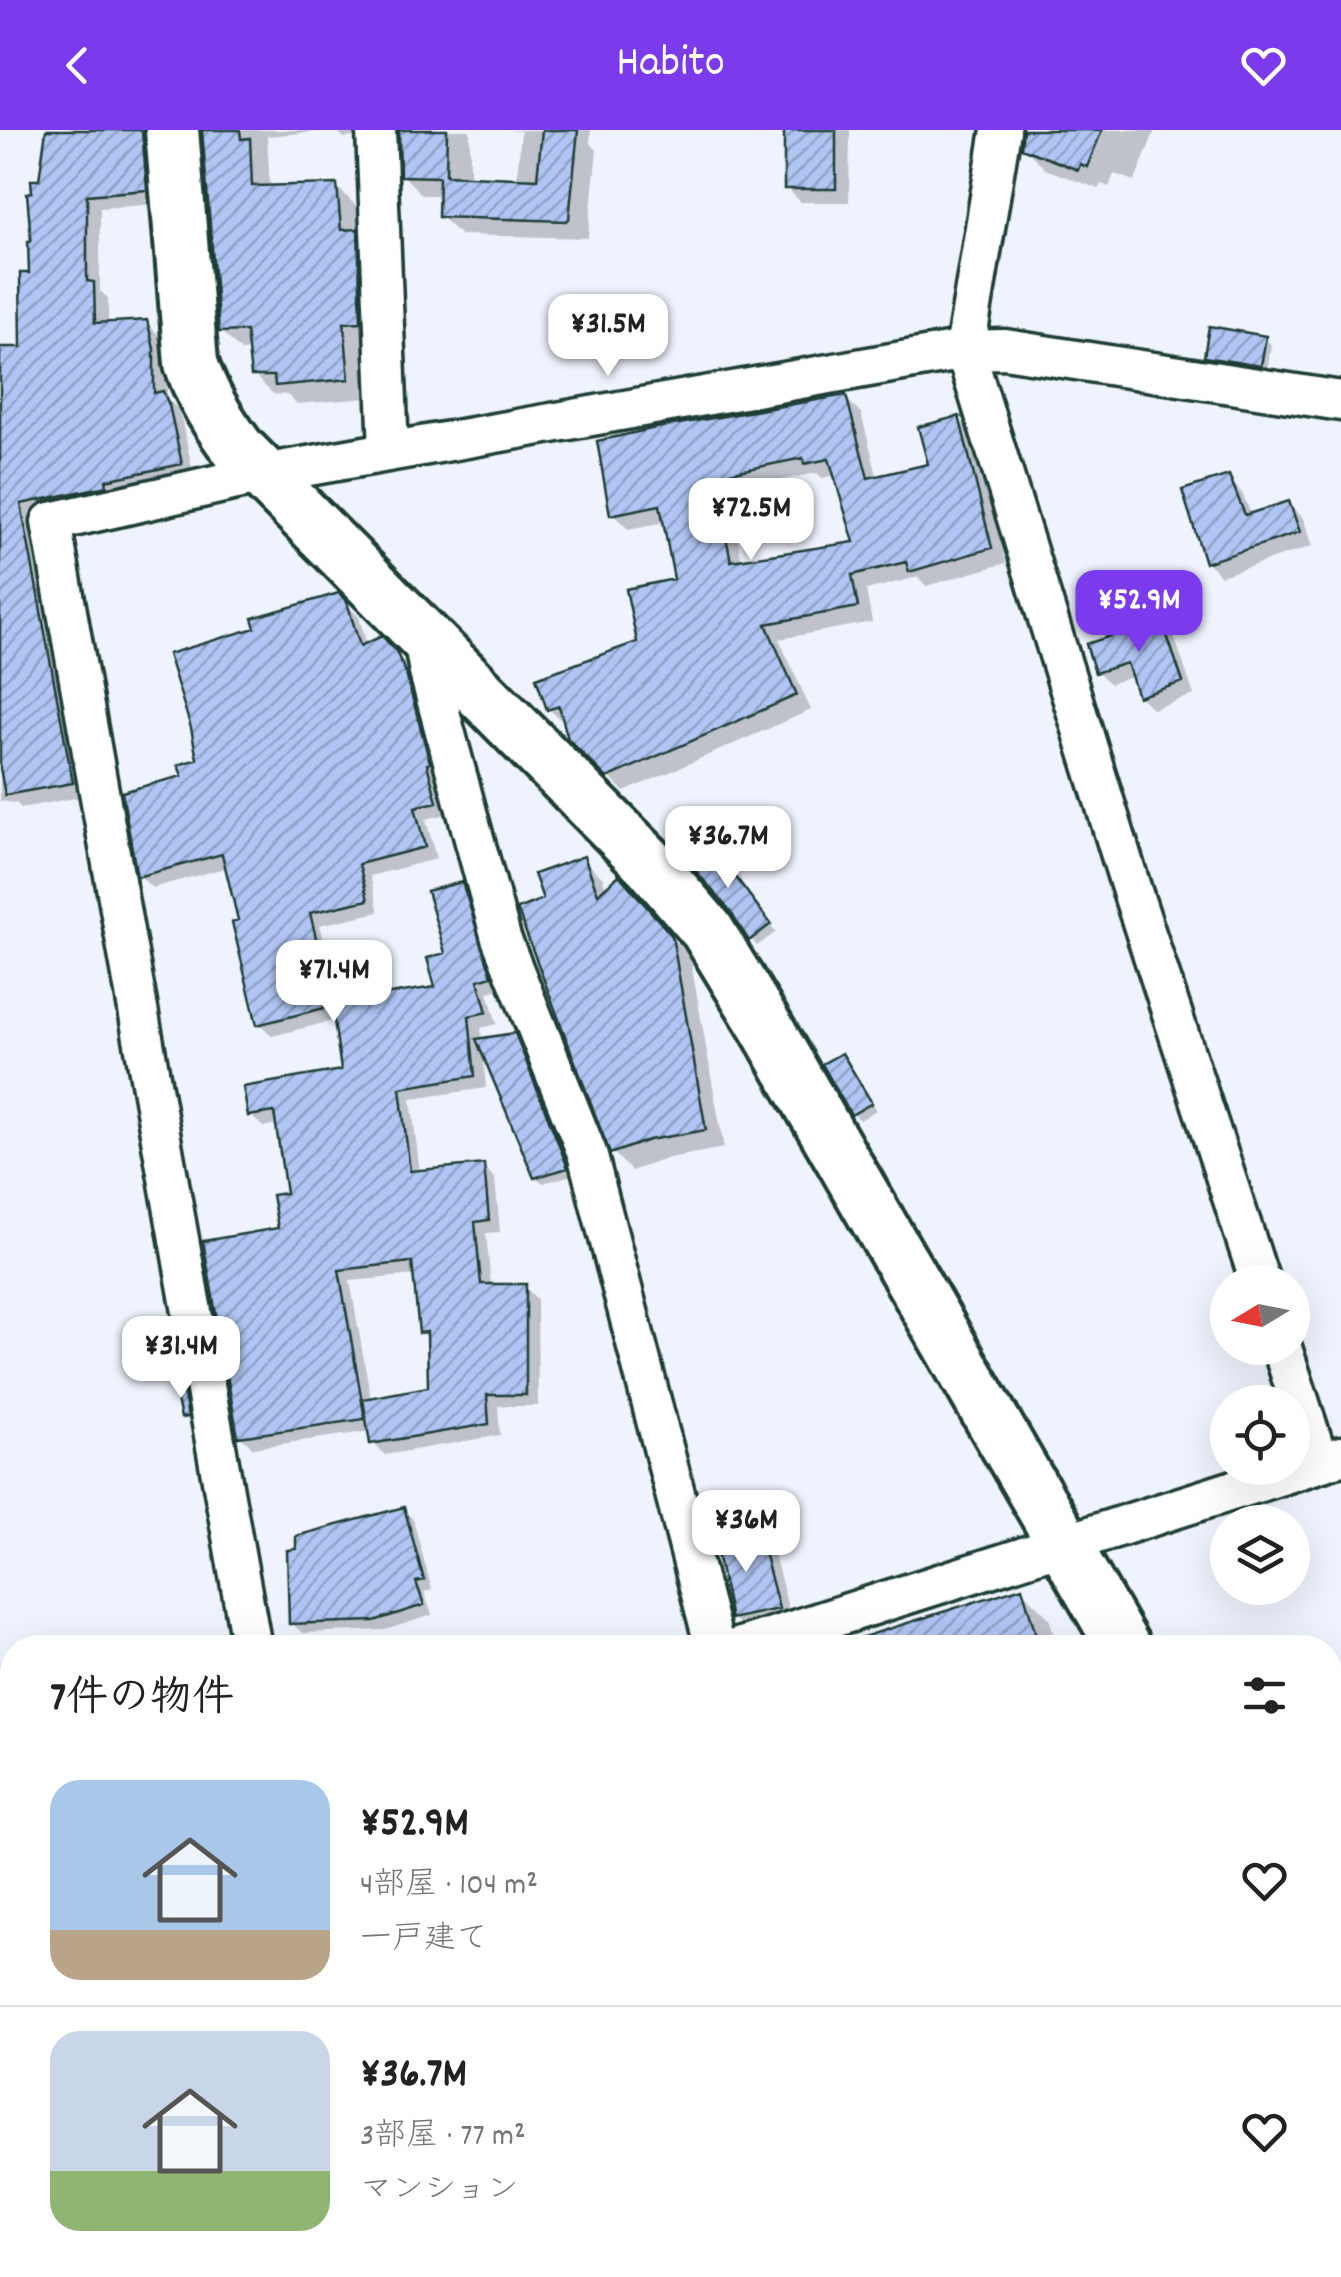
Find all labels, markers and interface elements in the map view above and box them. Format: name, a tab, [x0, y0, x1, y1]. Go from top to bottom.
text: Habito	[616, 33, 725, 97]
icon: back	[50, 38, 105, 93]
icon: heart	[1236, 38, 1291, 93]
pin: ¥31.5M	[527, 294, 689, 379]
text: ¥31.5M	[570, 303, 646, 349]
pin: ¥72.5M	[670, 478, 832, 563]
text: ¥72.5M	[711, 487, 791, 533]
pin: ¥52.9M	[1058, 570, 1220, 655]
text: ¥52.9M	[1097, 579, 1181, 625]
pin: ¥36.7M	[647, 806, 809, 891]
text: ¥36.7M	[687, 815, 769, 861]
pin: ¥71.4M	[253, 940, 415, 1025]
text: ¥71.4M	[298, 949, 370, 995]
north arrow	[1210, 1265, 1310, 1365]
map controls	[1210, 1265, 1310, 1605]
pin: ¥31.4M	[100, 1316, 262, 1401]
text: ¥31.4M	[144, 1325, 218, 1371]
button: locate	[1210, 1385, 1310, 1485]
pin: ¥36M	[687, 1490, 805, 1575]
text: ¥36M	[714, 1499, 778, 1545]
button: layers	[1210, 1505, 1310, 1605]
icon: filters	[1237, 1668, 1292, 1723]
text: 7件の物件	[50, 1671, 234, 1731]
text: ¥52.9M	[360, 1796, 469, 1856]
icon: home	[130, 1820, 250, 1940]
icon: heart	[1237, 1853, 1292, 1908]
text: 4部屋 · 104 m²	[360, 1864, 538, 1910]
text: 一戸建て	[360, 1918, 488, 1964]
text: ¥36.7M	[360, 2047, 467, 2107]
icon: home	[130, 2071, 250, 2191]
icon: heart	[1237, 2104, 1292, 2159]
text: 3部屋 · 77 m²	[360, 2115, 526, 2161]
text: マンション	[360, 2169, 519, 2215]

